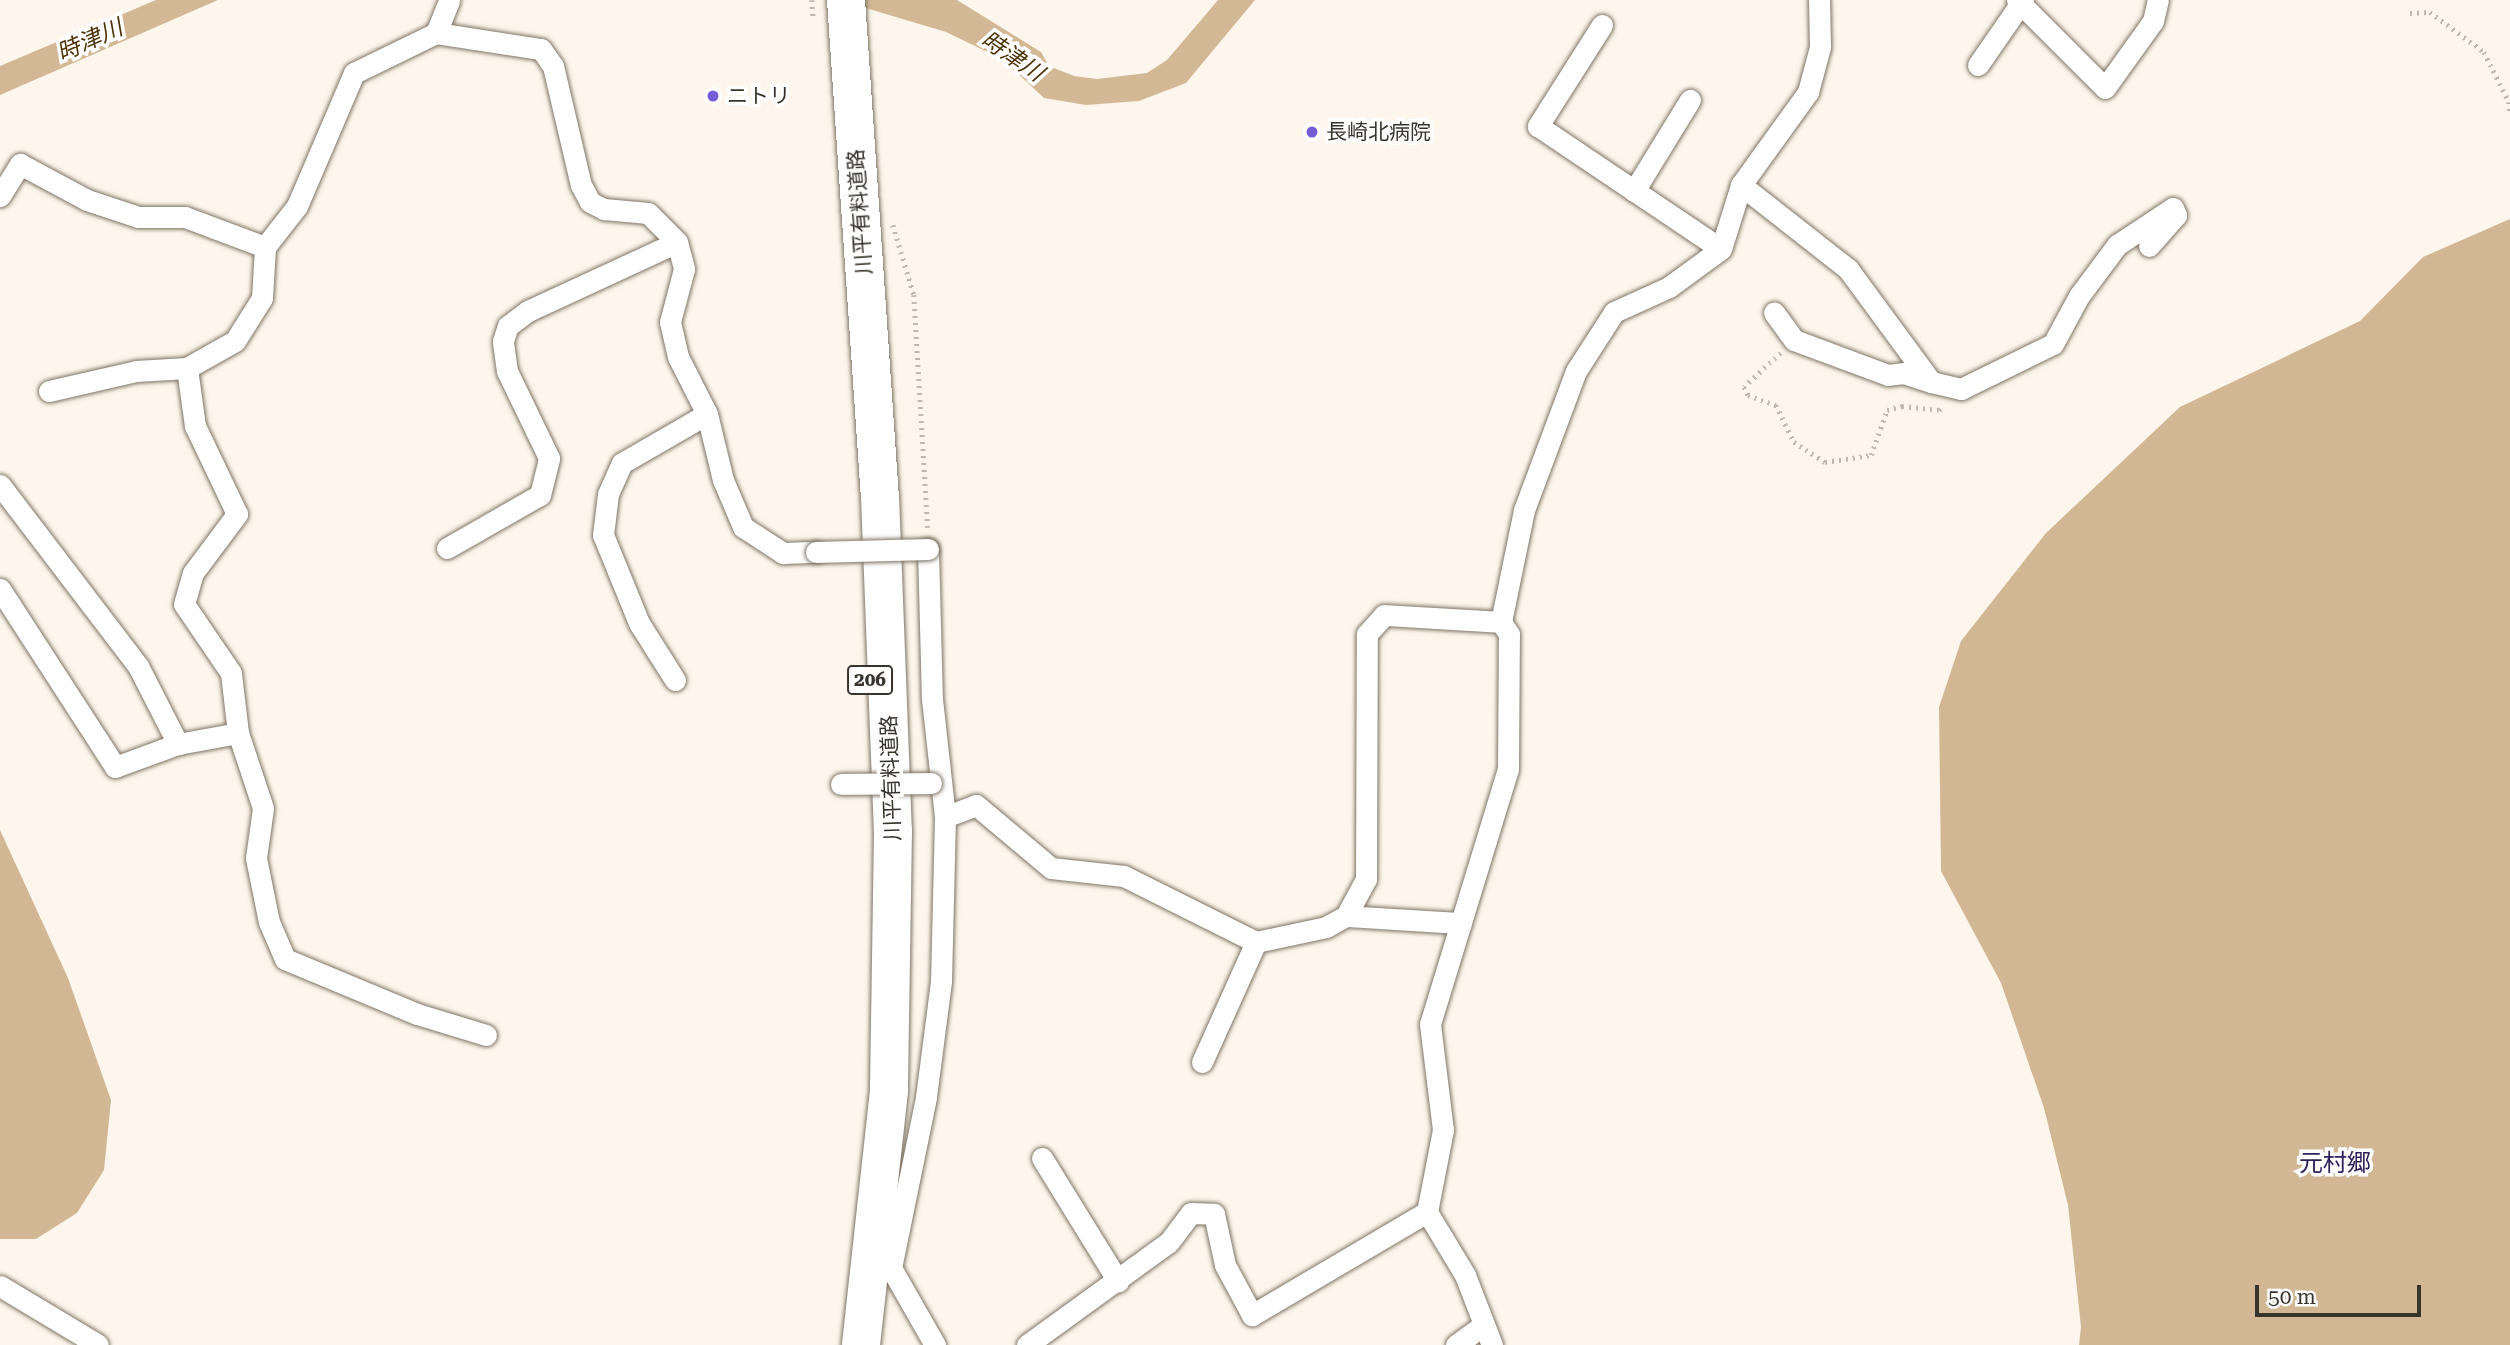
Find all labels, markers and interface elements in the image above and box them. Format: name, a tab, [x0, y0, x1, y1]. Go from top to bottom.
water label: 時津川	[53, 14, 127, 68]
water label: 時津川	[976, 26, 1048, 88]
place label: ニトリ	[727, 83, 790, 109]
marker: ニトリ	[705, 88, 721, 104]
place label: 長崎北病院	[1326, 119, 1431, 145]
marker: 長崎北病院	[1304, 124, 1320, 140]
street label: 川平有料道路	[843, 148, 877, 276]
road number: 206	[846, 664, 894, 695]
street label: 川平有料道路	[876, 715, 906, 841]
district label: 元村郷	[2299, 1150, 2371, 1178]
scale bar	[2258, 1272, 2424, 1316]
text: 50 m	[2268, 1285, 2316, 1309]

